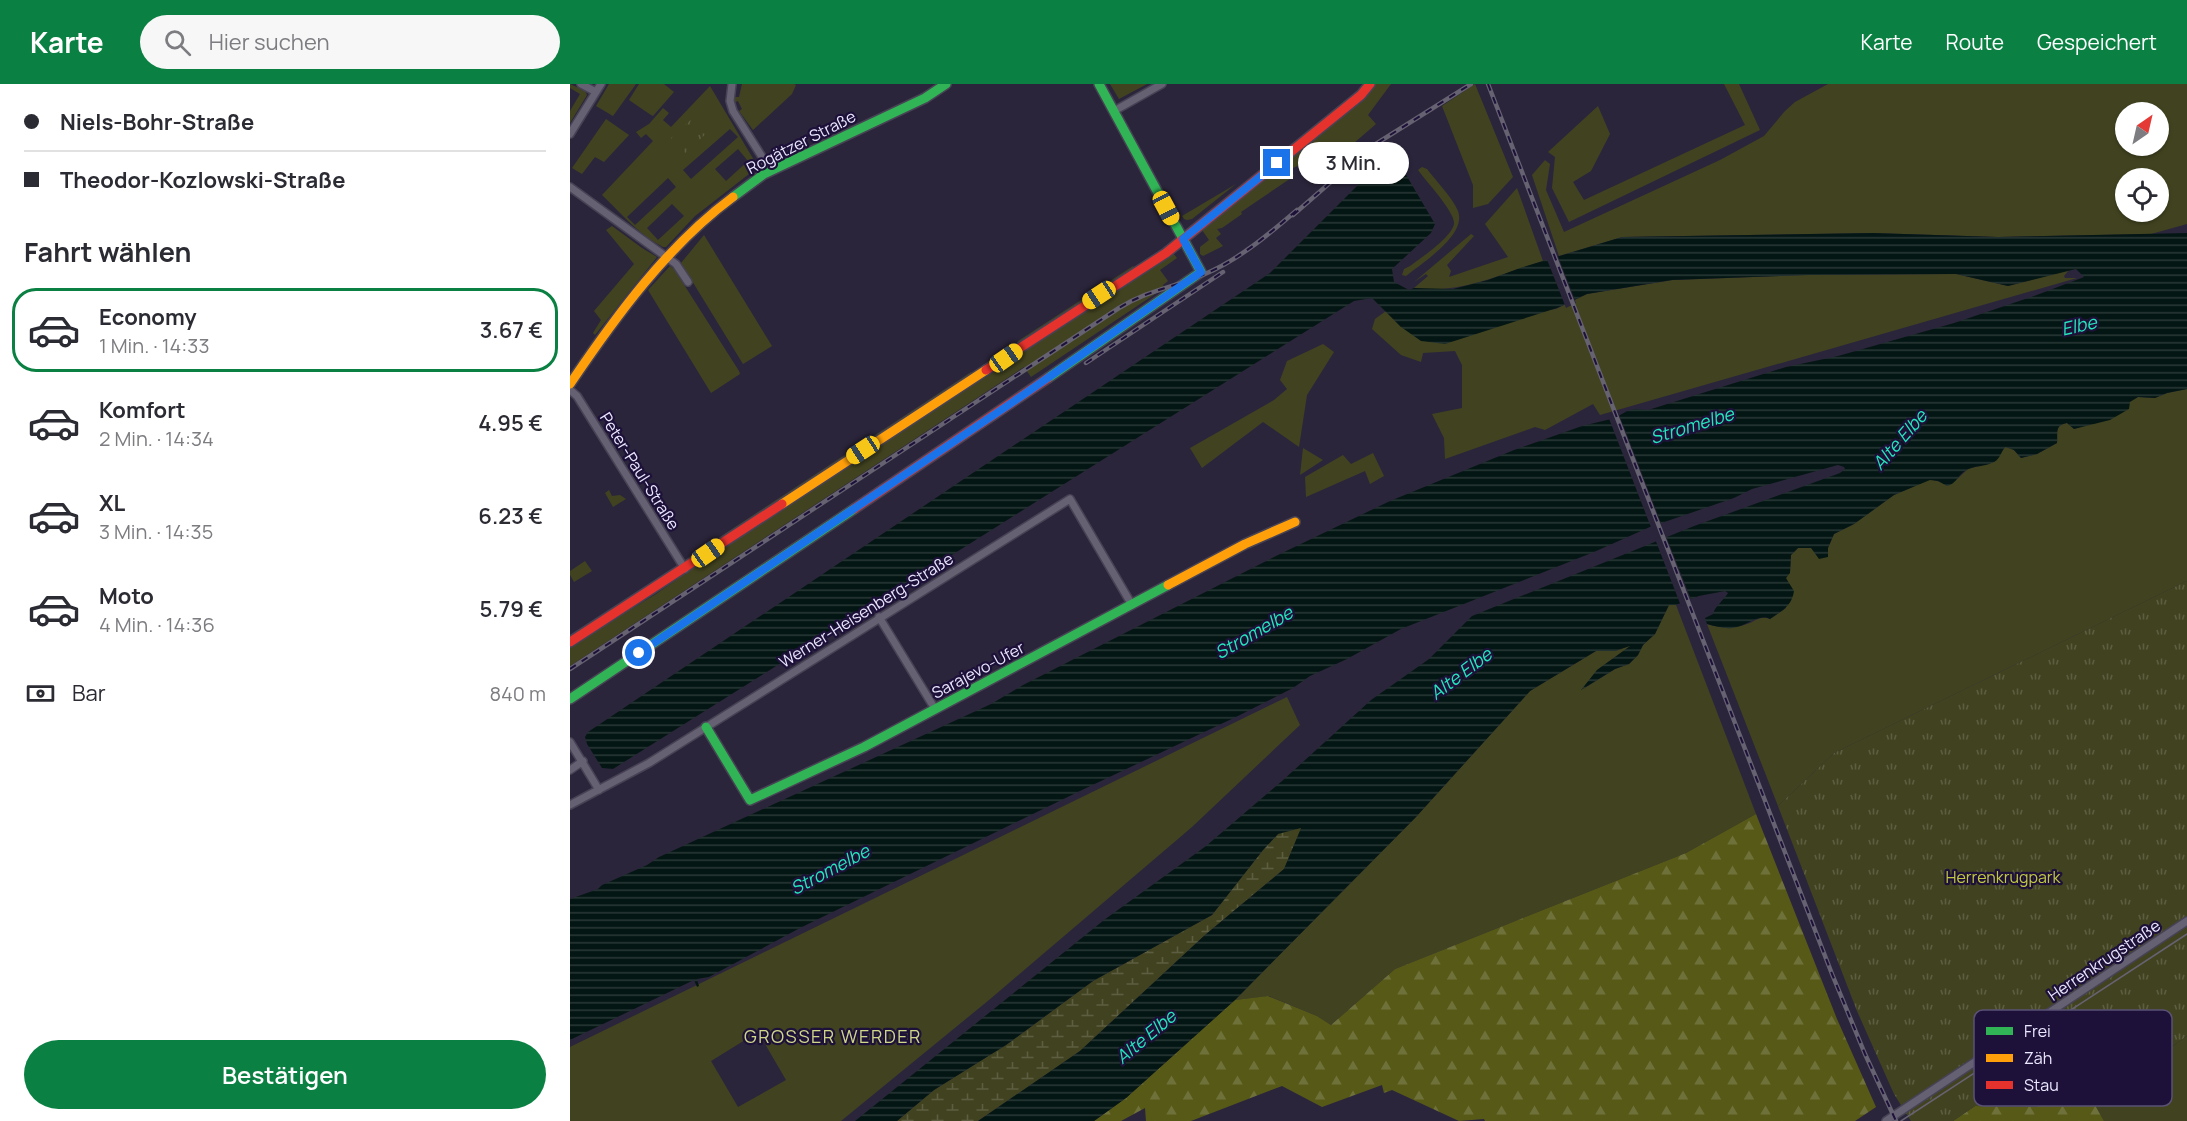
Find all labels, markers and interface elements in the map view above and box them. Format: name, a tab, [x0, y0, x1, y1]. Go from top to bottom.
search box	[140, 15, 560, 69]
text: Karte	[30, 23, 104, 61]
icon: search	[161, 26, 194, 59]
text: Hier suchen	[209, 27, 330, 57]
text: Karte	[1861, 28, 1913, 56]
text: Route	[1946, 28, 2004, 56]
text: Gespeichert	[2037, 28, 2157, 56]
north arrow	[2115, 102, 2169, 156]
map controls	[2115, 102, 2169, 222]
street label: Rogätzer Straße	[743, 105, 859, 179]
text: Niels-Bohr-Straße	[60, 107, 254, 137]
callout: 3 Min.	[1298, 142, 1409, 184]
route end	[1263, 149, 1290, 176]
text: 3 Min.	[1326, 149, 1381, 176]
text: Theodor-Kozlowski-Straße	[60, 165, 345, 195]
button: locate	[2115, 168, 2169, 222]
car	[1150, 188, 1182, 228]
text: Fahrt wählen	[24, 233, 192, 270]
car	[1079, 278, 1119, 312]
text: Economy	[99, 302, 197, 332]
icon: car	[27, 303, 81, 357]
water label: Elbe	[2059, 309, 2100, 341]
text: 3.67 €	[480, 315, 543, 345]
text: 1 Min. · 14:33	[99, 332, 209, 359]
car	[986, 340, 1026, 376]
text: Komfort	[99, 395, 186, 425]
icon: car	[27, 396, 81, 450]
water label: Stromelbe	[1647, 401, 1738, 449]
water label: Alte Elbe	[1866, 403, 1933, 474]
text: 4.95 €	[478, 408, 543, 438]
street label: Peter-Paul-Straße	[595, 408, 685, 534]
text: 2 Min. · 14:34	[99, 425, 214, 452]
car	[843, 433, 883, 467]
text: XL	[99, 488, 125, 518]
icon: car	[27, 489, 81, 543]
text: 6.23 €	[478, 501, 543, 531]
text: 3 Min. · 14:35	[99, 518, 213, 545]
car	[688, 535, 728, 571]
street label: Werner-Heisenberg-Straße	[775, 547, 957, 673]
text: Moto	[99, 581, 154, 611]
icon: car	[27, 582, 81, 636]
text: 5.79 €	[480, 594, 543, 624]
water label: Stromelbe	[1210, 599, 1298, 664]
text: 4 Min. · 14:36	[99, 611, 215, 638]
street label: Sarajevo-Ufer	[928, 636, 1028, 704]
route start	[625, 639, 652, 666]
water label: Alte Elbe	[1424, 641, 1498, 705]
icon: cash	[24, 677, 57, 710]
text: Bar	[72, 678, 106, 708]
text: 840 m	[489, 680, 546, 707]
water label: Stromelbe	[786, 838, 875, 900]
park label: Herrenkrugpark	[1945, 866, 2062, 888]
street label: Herrenkrugstraße	[2044, 914, 2164, 1006]
water label: Alte Elbe	[1110, 1003, 1182, 1069]
legend	[1974, 1010, 2172, 1106]
text: Frei	[2024, 1020, 2051, 1042]
district label: GROSSER WERDER	[744, 1024, 922, 1048]
button: Bestätigen	[24, 1040, 546, 1109]
text: Zäh	[2024, 1047, 2052, 1069]
text: Stau	[2024, 1074, 2059, 1096]

